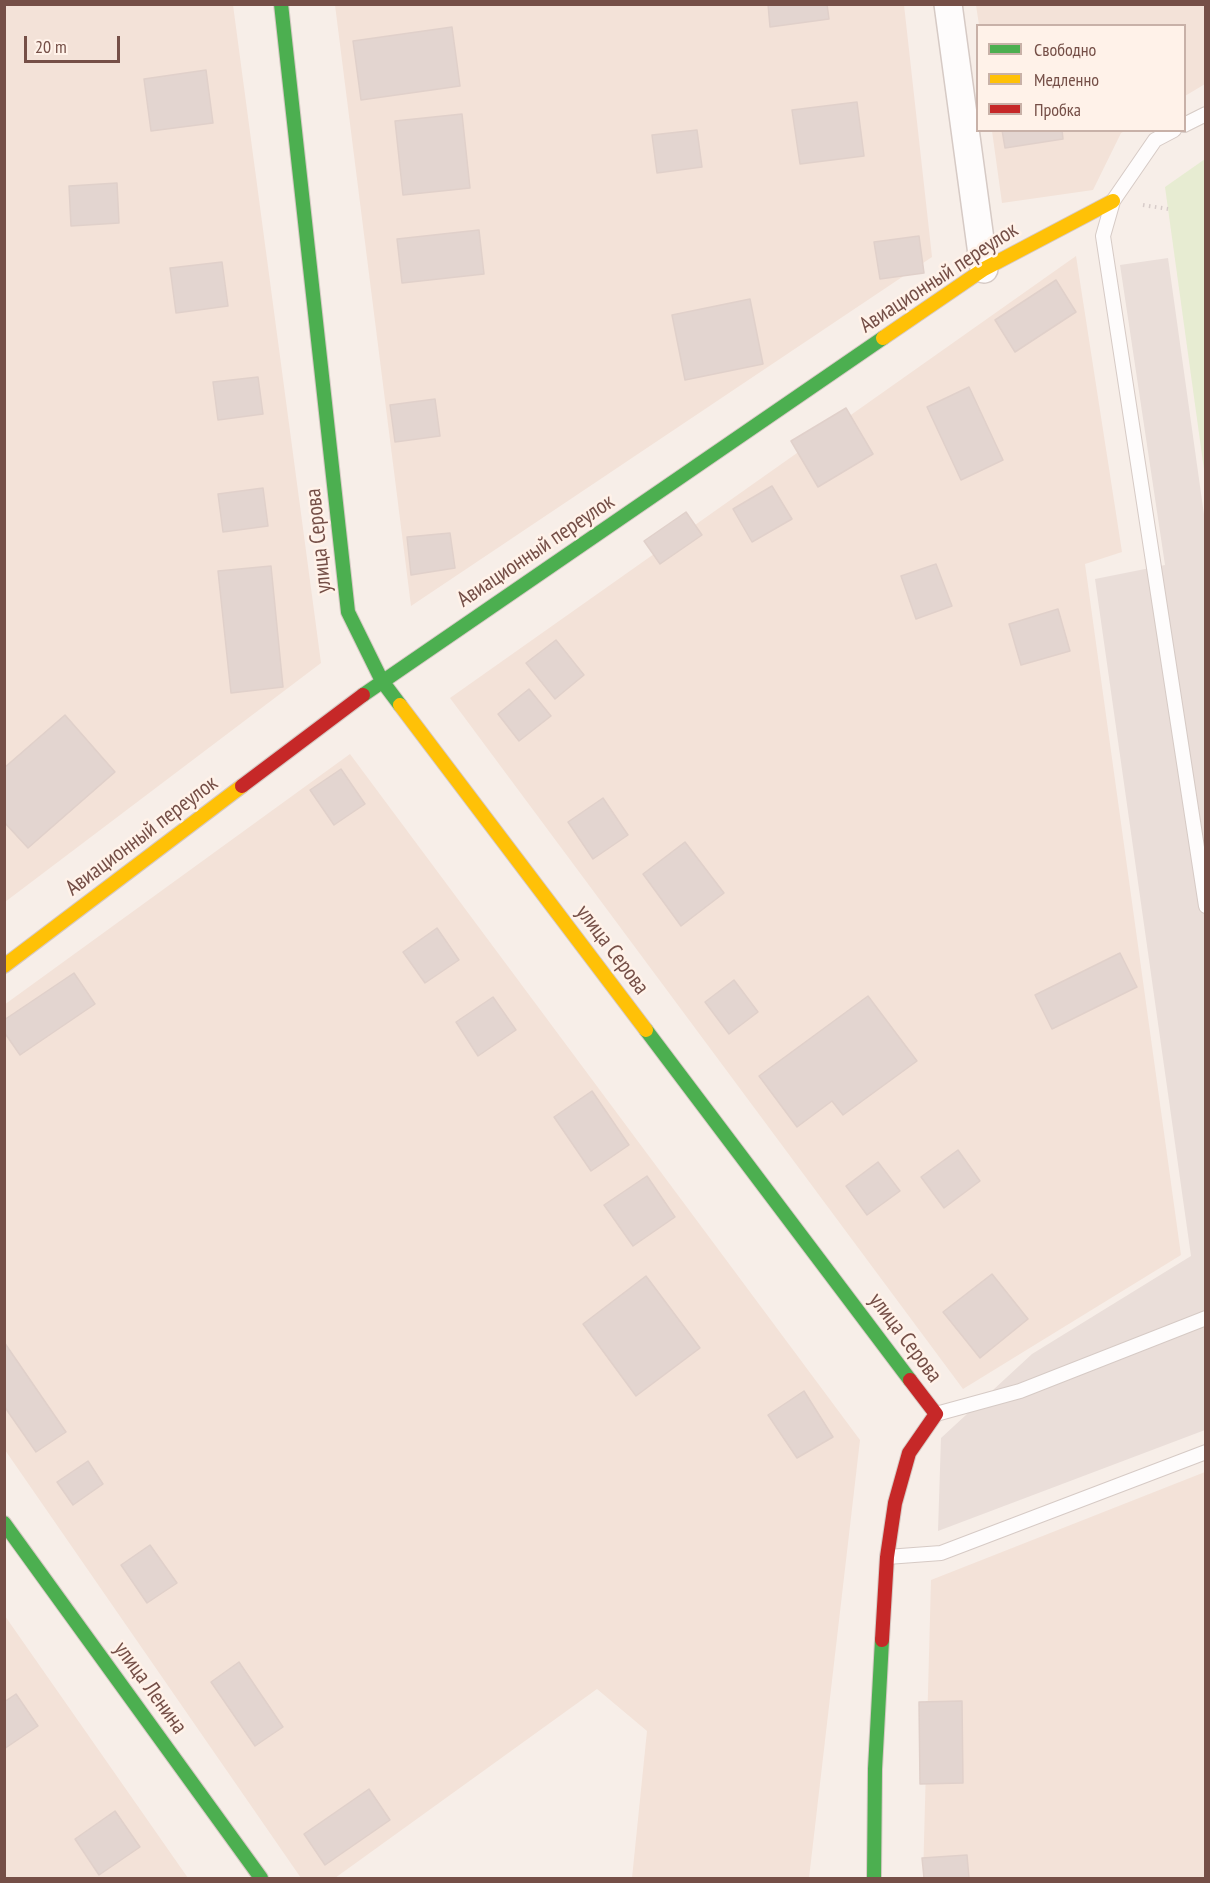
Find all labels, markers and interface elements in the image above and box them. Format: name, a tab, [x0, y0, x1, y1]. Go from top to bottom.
scale bar	[27, 24, 123, 62]
legend	[976, 24, 1186, 132]
text: 20 m	[35, 35, 67, 58]
text: Свободно	[1034, 38, 1096, 61]
text: Медленно	[1034, 68, 1099, 91]
text: Пробка	[1034, 98, 1081, 121]
street label: Авиационный переулок	[855, 217, 1023, 339]
street label: улица Серова	[300, 487, 338, 595]
street label: Авиационный переулок	[452, 489, 620, 613]
street label: Авиационный переулок	[61, 770, 223, 902]
street label: улица Серова	[570, 900, 654, 1000]
street label: улица Серова	[863, 1288, 947, 1388]
street label: улица Ленина	[108, 1637, 192, 1739]

